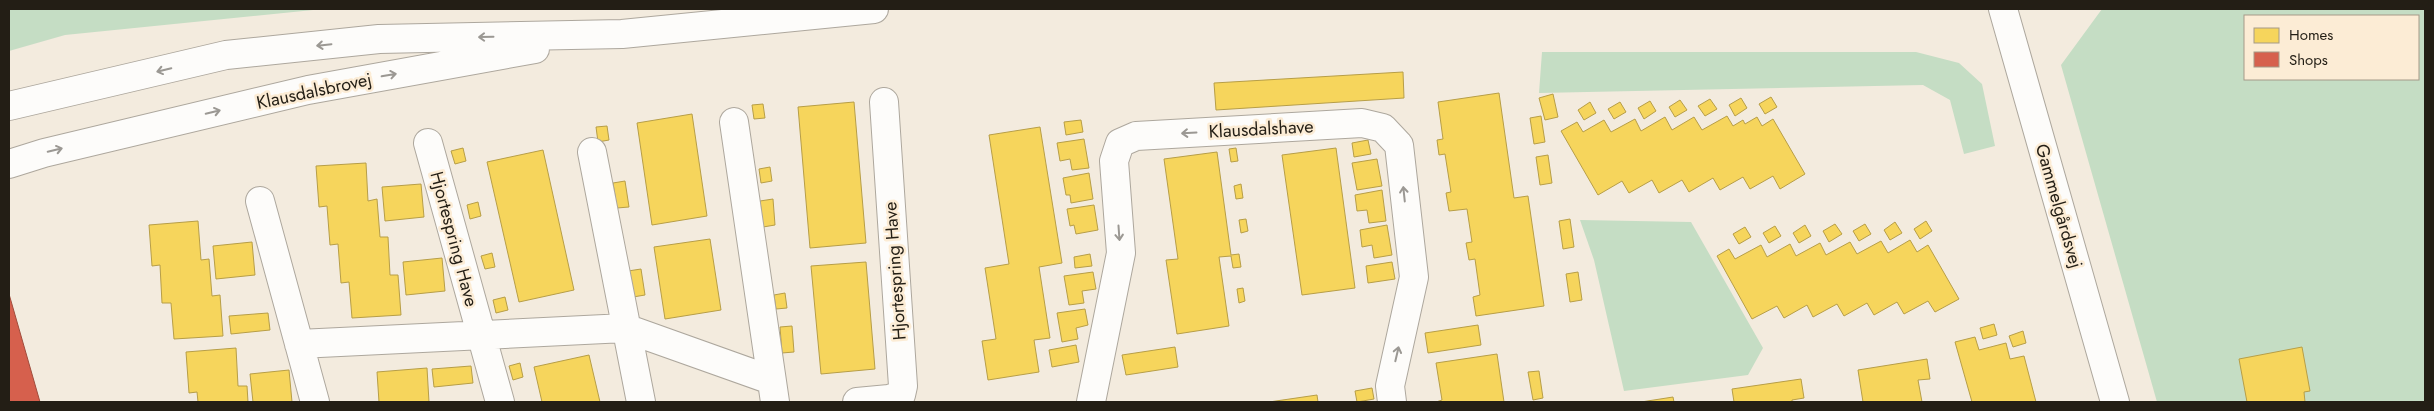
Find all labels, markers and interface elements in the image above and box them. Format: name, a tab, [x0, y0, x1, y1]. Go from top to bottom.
legend	[2244, 15, 2419, 80]
text: Homes	[2289, 24, 2333, 46]
one-way arrow	[478, 32, 494, 41]
one-way arrow	[316, 40, 332, 50]
text: Shops	[2289, 49, 2328, 71]
one-way arrow	[156, 66, 172, 75]
street label: Klausdalsbrovej	[254, 66, 374, 116]
one-way arrow	[381, 70, 397, 80]
one-way arrow	[205, 107, 221, 116]
street label: Klausdalshave	[1208, 113, 1314, 145]
one-way arrow	[1182, 128, 1198, 137]
street label: Gammelgårdsvej	[2029, 141, 2089, 271]
one-way arrow	[47, 145, 63, 154]
street label: Hjortespring Have	[423, 169, 485, 309]
one-way arrow	[1399, 187, 1409, 203]
street label: Hjortespring Have	[877, 201, 913, 341]
one-way arrow	[1115, 225, 1124, 241]
one-way arrow	[1393, 347, 1402, 363]

